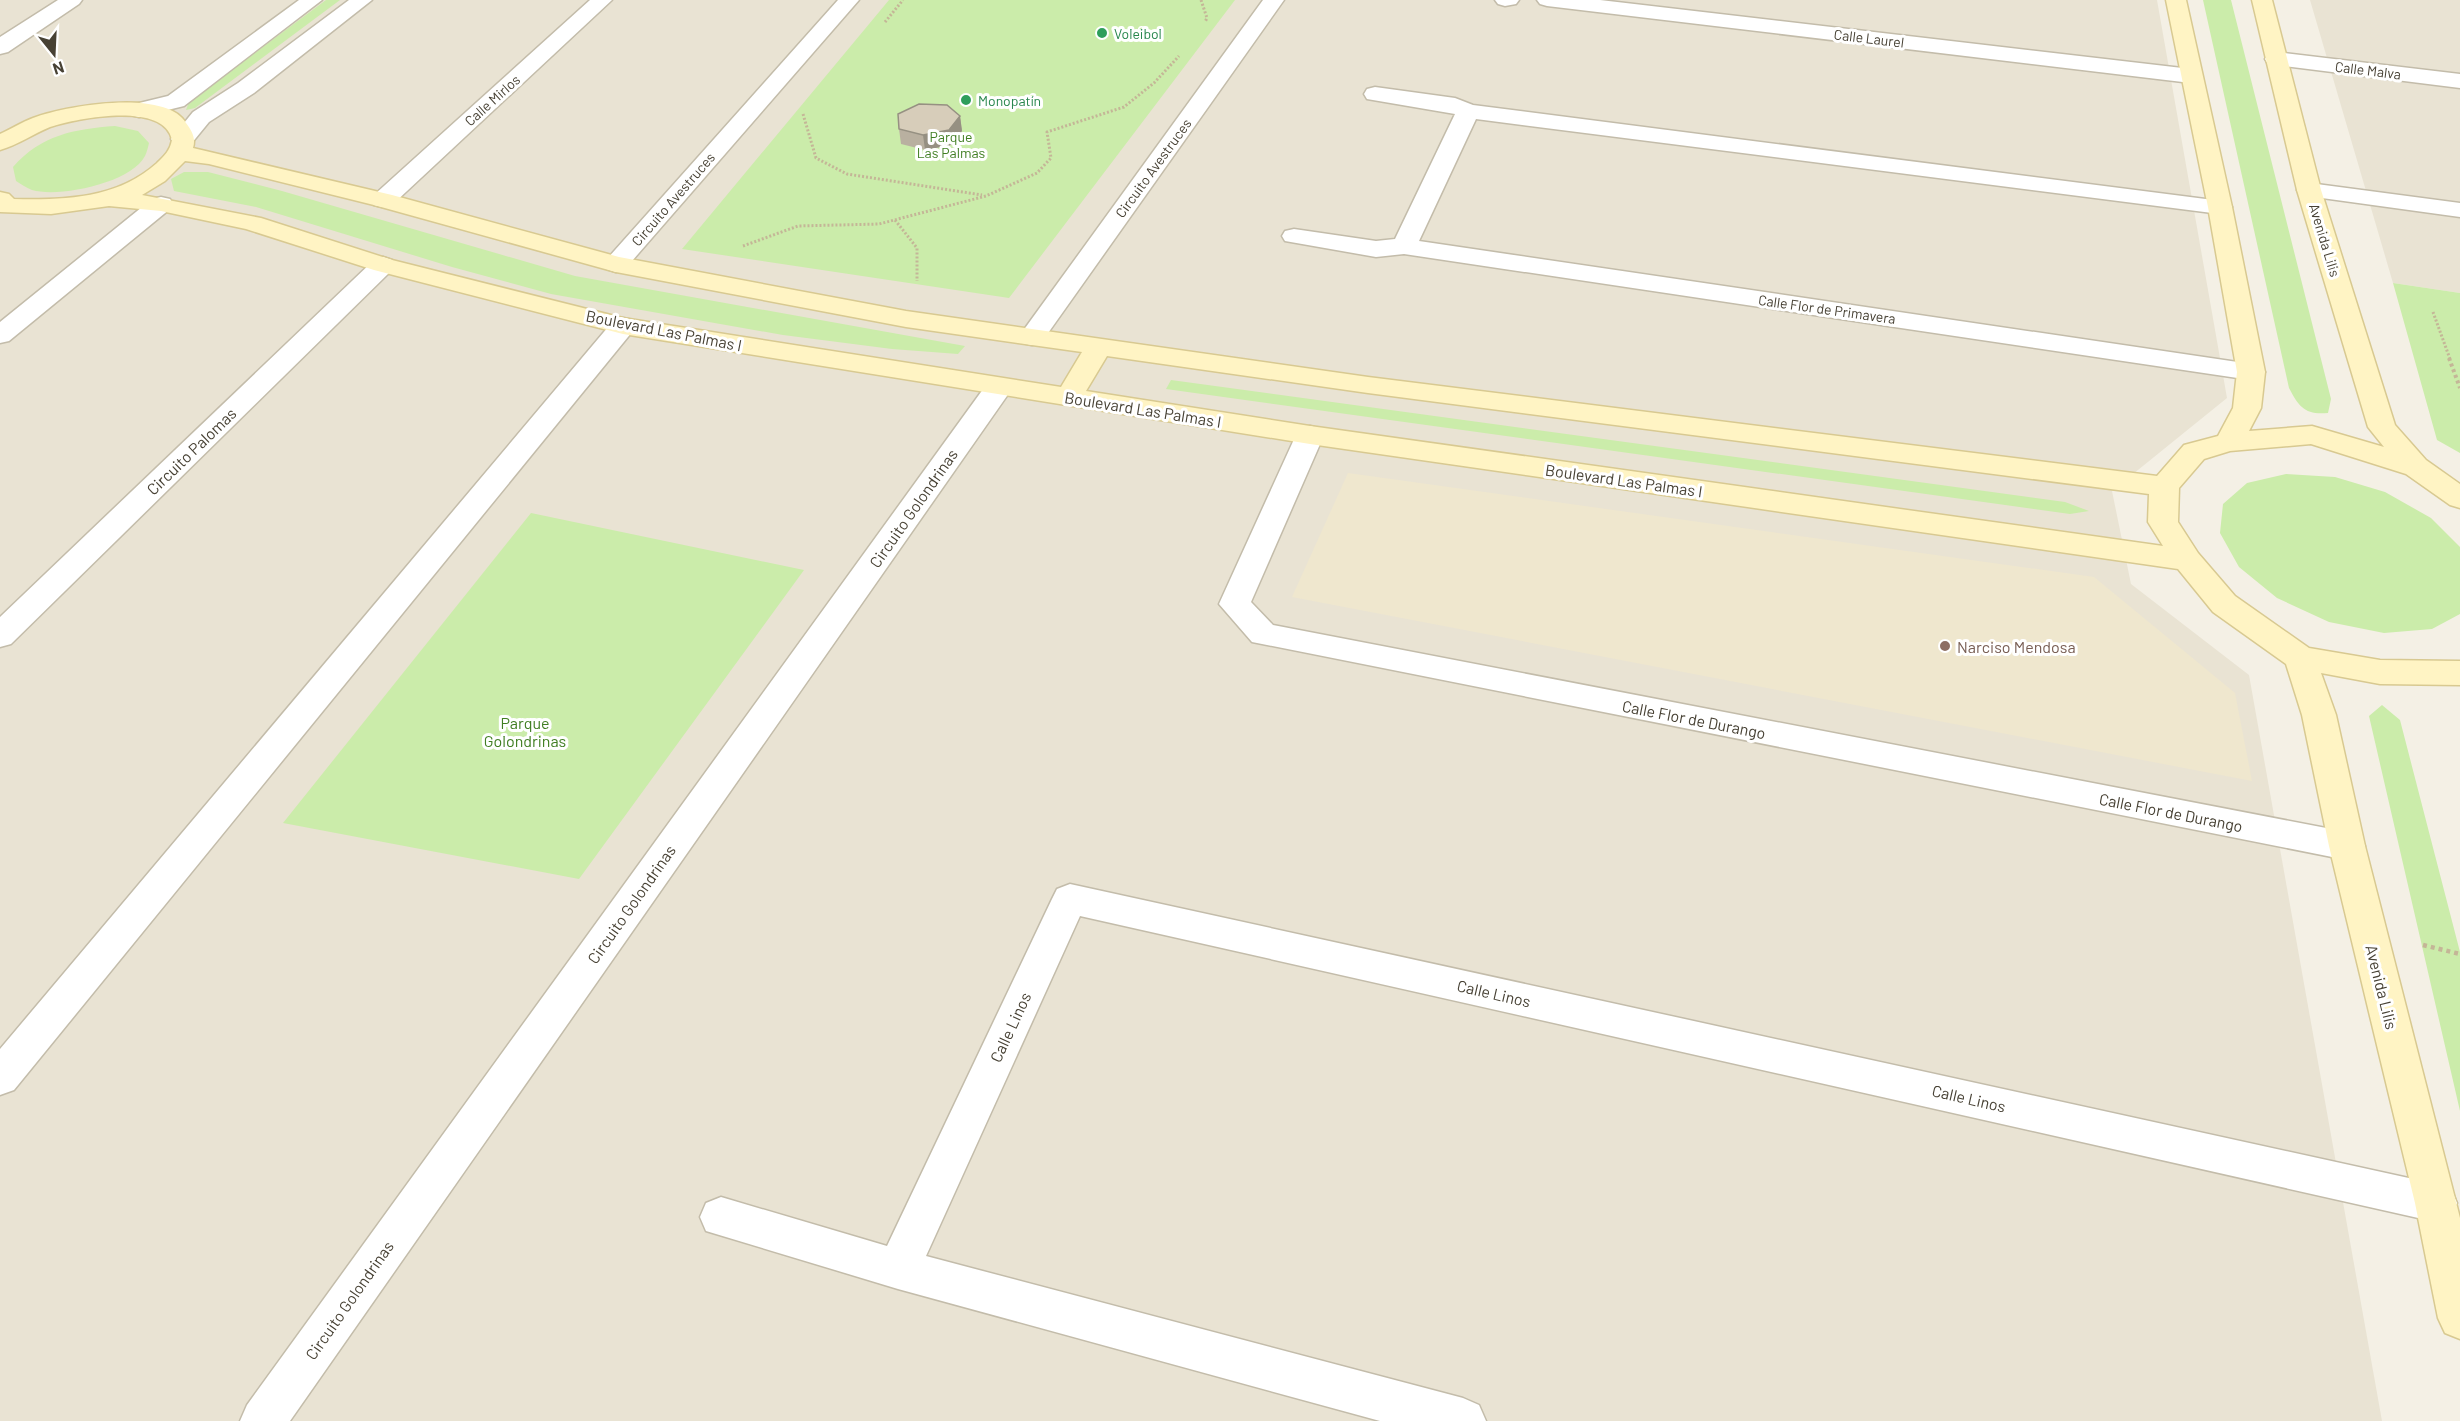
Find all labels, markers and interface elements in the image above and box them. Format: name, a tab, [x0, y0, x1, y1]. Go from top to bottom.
north arrow	[24, 24, 84, 84]
place label: Voleibol	[1114, 25, 1162, 42]
street label: Calle Laurel	[1833, 25, 1905, 51]
marker: Voleibol	[1095, 26, 1109, 40]
text: N	[51, 58, 67, 79]
street label: Calle Malva	[2334, 58, 2402, 82]
street label: Calle Mirlos	[461, 71, 523, 129]
place label: Monopatín	[978, 92, 1041, 109]
marker: Monopatín	[959, 93, 973, 107]
street label: Circuito Avestruces	[1111, 115, 1195, 221]
park label: Parque Las Palmas	[917, 128, 986, 161]
street label: Circuito Avestruces	[628, 149, 718, 249]
street label: Avenida Lilis	[2306, 201, 2344, 279]
street label: Calle Flor de Primavera	[1757, 291, 1897, 327]
street label: Boulevard Las Palmas I	[584, 306, 744, 354]
street label: Boulevard Las Palmas I	[1063, 387, 1223, 431]
street label: Circuito Palomas	[142, 403, 240, 499]
street label: Circuito Golondrinas	[865, 445, 961, 571]
street label: Boulevard Las Palmas I	[1544, 460, 1704, 500]
place label: Narciso Mendosa	[1957, 637, 2076, 656]
marker: Narciso Mendosa	[1938, 639, 1952, 653]
street label: Calle Flor de Durango	[1621, 696, 1767, 742]
park label: Parque Golondrinas	[484, 713, 566, 750]
street label: Calle Flor de Durango	[2098, 789, 2244, 835]
street label: Circuito Golondrinas	[583, 841, 679, 967]
street label: Avenida Lilis	[2362, 943, 2402, 1031]
street label: Calle Linos	[1455, 975, 1533, 1011]
street label: Calle Linos	[986, 989, 1034, 1065]
street label: Calle Linos	[1930, 1080, 2008, 1116]
street label: Circuito Golondrinas	[301, 1237, 397, 1363]

